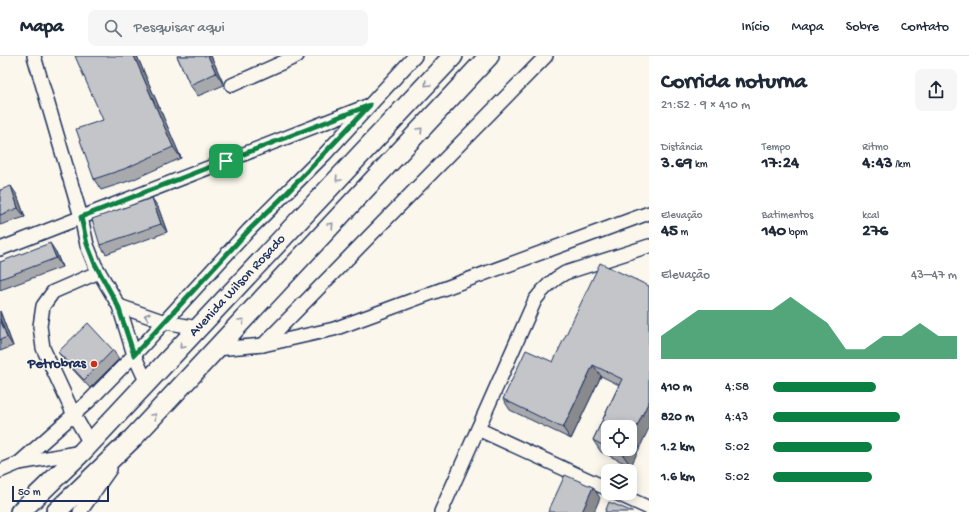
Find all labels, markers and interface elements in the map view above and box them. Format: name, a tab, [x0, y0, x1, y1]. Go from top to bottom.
search box	[88, 10, 368, 46]
text: Mapa	[20, 16, 64, 39]
icon: search	[102, 17, 124, 39]
text: Pesquisar aqui	[134, 19, 225, 37]
text: Início	[741, 19, 770, 36]
text: Mapa	[792, 19, 824, 36]
text: Sobre	[846, 19, 879, 36]
text: Contato	[901, 19, 949, 36]
button: share	[915, 69, 957, 111]
text: Corrida noturna	[661, 70, 807, 96]
one-way arrow	[424, 80, 431, 87]
text: 21:52 · 9 × 410 m	[661, 98, 750, 113]
one-way arrow	[415, 127, 422, 135]
text: Distância	[661, 142, 703, 154]
text: Tempo	[762, 142, 791, 154]
text: Ritmo	[862, 142, 889, 154]
pin	[209, 144, 243, 178]
icon: arrive	[215, 150, 237, 172]
text: 3.69	[661, 154, 692, 174]
text: 17:24	[762, 154, 799, 174]
text: 4:43	[862, 154, 893, 174]
text: km	[692, 159, 708, 171]
text: /km	[893, 159, 911, 171]
one-way arrow	[335, 174, 342, 182]
text: Elevação	[661, 210, 702, 222]
text: Batimentos	[762, 210, 813, 222]
text: kcal	[862, 210, 880, 222]
text: 45	[661, 222, 678, 242]
text: 140	[762, 222, 786, 242]
text: 276	[862, 222, 888, 242]
one-way arrow	[326, 223, 333, 230]
text: m	[678, 227, 688, 239]
text: bpm	[786, 227, 808, 239]
street label: Avenida Wilson Rosado	[186, 231, 290, 341]
text: Elevação	[661, 268, 710, 283]
text: 43–47 m	[911, 268, 957, 283]
one-way arrow	[143, 312, 150, 320]
one-way arrow	[238, 318, 245, 325]
one-way arrow	[180, 341, 187, 348]
place label: Petrobras	[27, 356, 87, 373]
marker: Petrobras	[89, 359, 99, 369]
text: 410 m	[661, 380, 692, 395]
text: 4:58	[725, 380, 749, 395]
text: 820 m	[661, 410, 694, 425]
text: 4:43	[725, 410, 748, 425]
one-way arrow	[149, 413, 157, 421]
map controls	[601, 420, 637, 500]
button: locate	[601, 420, 637, 456]
text: 1.2 km	[661, 440, 695, 455]
text: 5:02	[725, 440, 750, 455]
button: layers	[601, 464, 637, 500]
text: 1.6 km	[661, 470, 695, 485]
text: 5:02	[725, 470, 750, 485]
scale bar	[12, 484, 109, 503]
text: 50 m	[18, 487, 40, 499]

